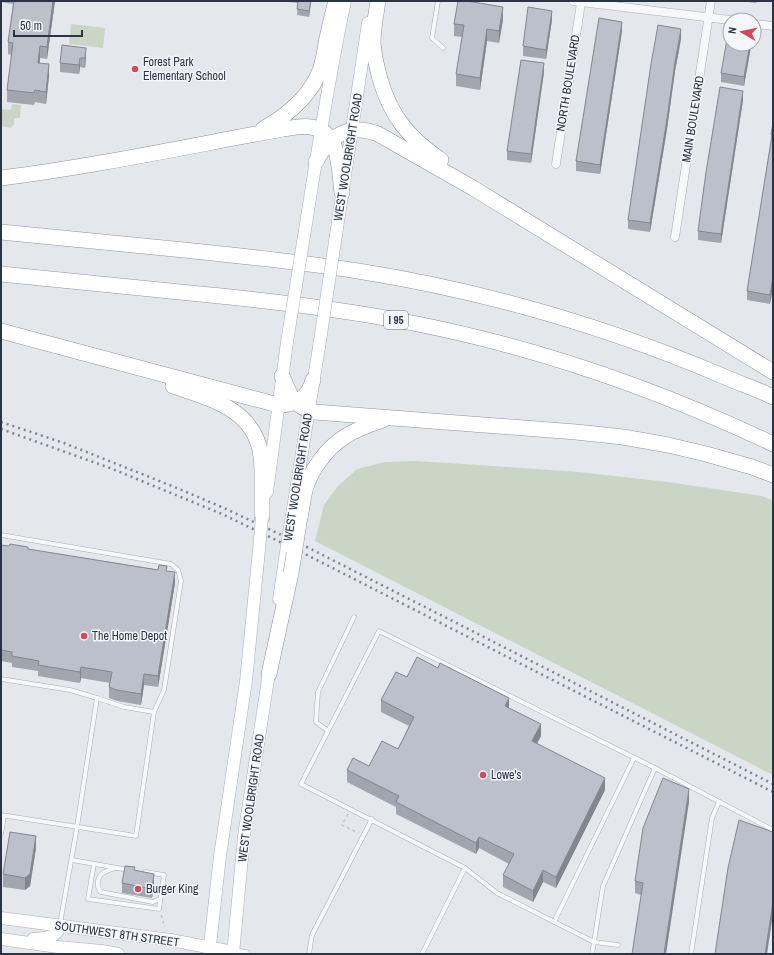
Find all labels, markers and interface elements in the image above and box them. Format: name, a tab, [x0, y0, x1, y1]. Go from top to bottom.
scale bar	[14, 12, 82, 38]
north arrow	[722, 12, 762, 52]
text: 50 m	[20, 18, 42, 34]
text: N	[725, 26, 740, 35]
street label: NORTH BOULEVARD	[552, 34, 584, 132]
place label: Forest Park Elementary School	[143, 54, 226, 84]
marker: Forest Park Elementary School	[130, 64, 140, 74]
street label: MAIN BOULEVARD	[678, 75, 708, 163]
street label: WEST WOOLBRIGHT ROAD	[330, 92, 366, 222]
road number: I 95	[384, 311, 408, 329]
street label: WEST WOOLBRIGHT ROAD	[280, 412, 316, 542]
place label: The Home Depot	[92, 628, 167, 644]
marker: The Home Depot	[79, 631, 89, 641]
street label: WEST WOOLBRIGHT ROAD	[234, 733, 268, 863]
place label: Lowe's	[491, 767, 521, 783]
marker: Lowe's	[478, 770, 488, 780]
place label: Burger King	[146, 881, 199, 897]
marker: Burger King	[133, 884, 143, 894]
street label: SOUTHWEST 8TH STREET	[54, 917, 180, 951]

